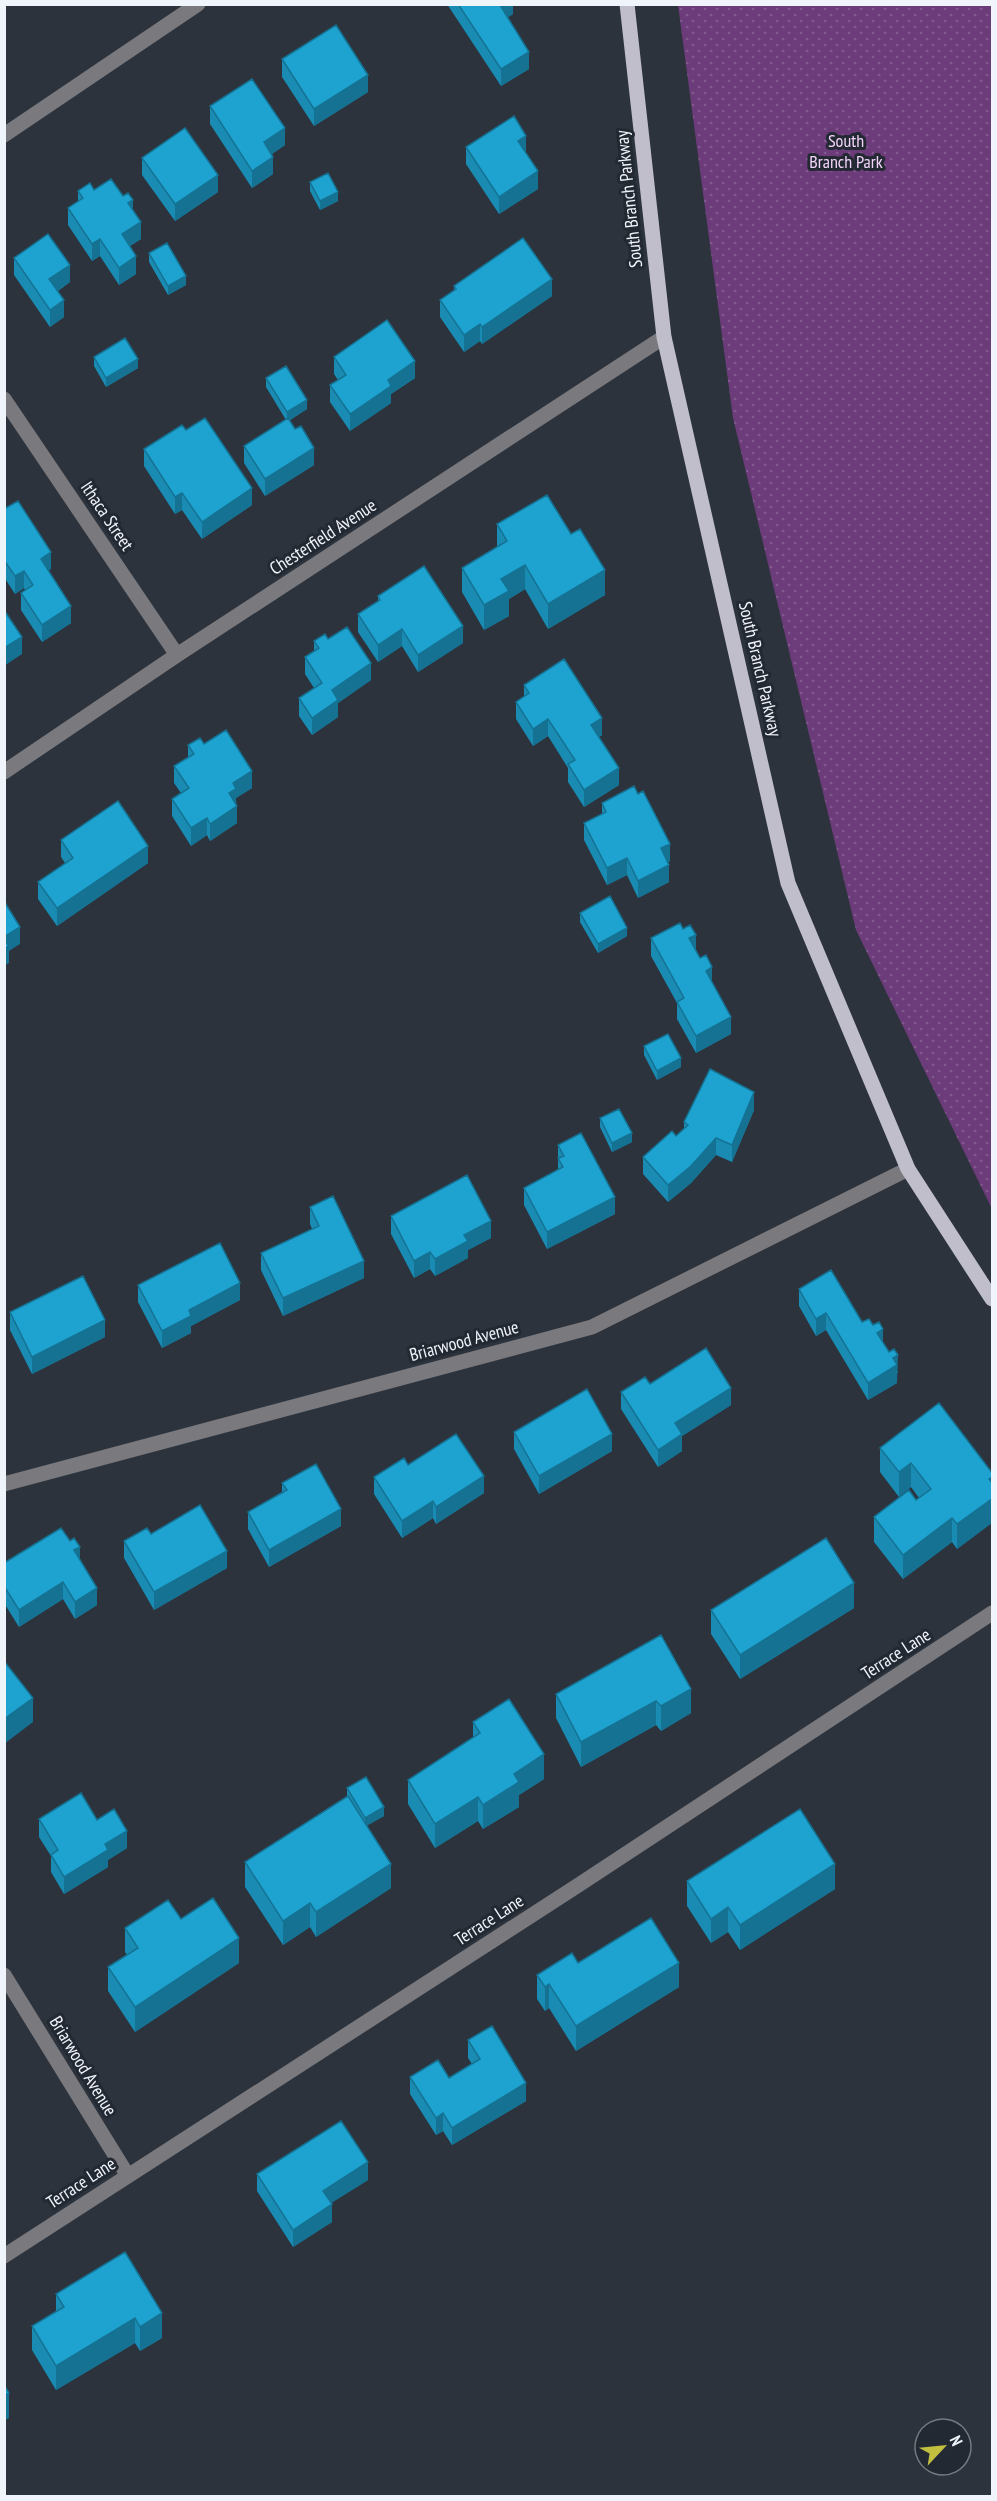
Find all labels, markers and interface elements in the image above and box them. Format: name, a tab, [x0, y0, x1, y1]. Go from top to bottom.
street label: South Branch Parkway	[610, 129, 647, 269]
park label: South Branch Park	[809, 129, 883, 173]
street label: Ithaca Street	[76, 477, 139, 555]
street label: Chesterfield Avenue	[265, 493, 381, 580]
street label: South Branch Parkway	[734, 599, 787, 739]
street label: Briarwood Avenue	[407, 1315, 521, 1366]
street label: Terrace Lane	[857, 1623, 935, 1684]
street label: Terrace Lane	[450, 1889, 528, 1950]
street label: Briarwood Avenue	[45, 2012, 122, 2120]
street label: Terrace Lane	[42, 2152, 120, 2213]
north arrow	[913, 2417, 973, 2477]
text: N	[946, 2432, 967, 2449]

